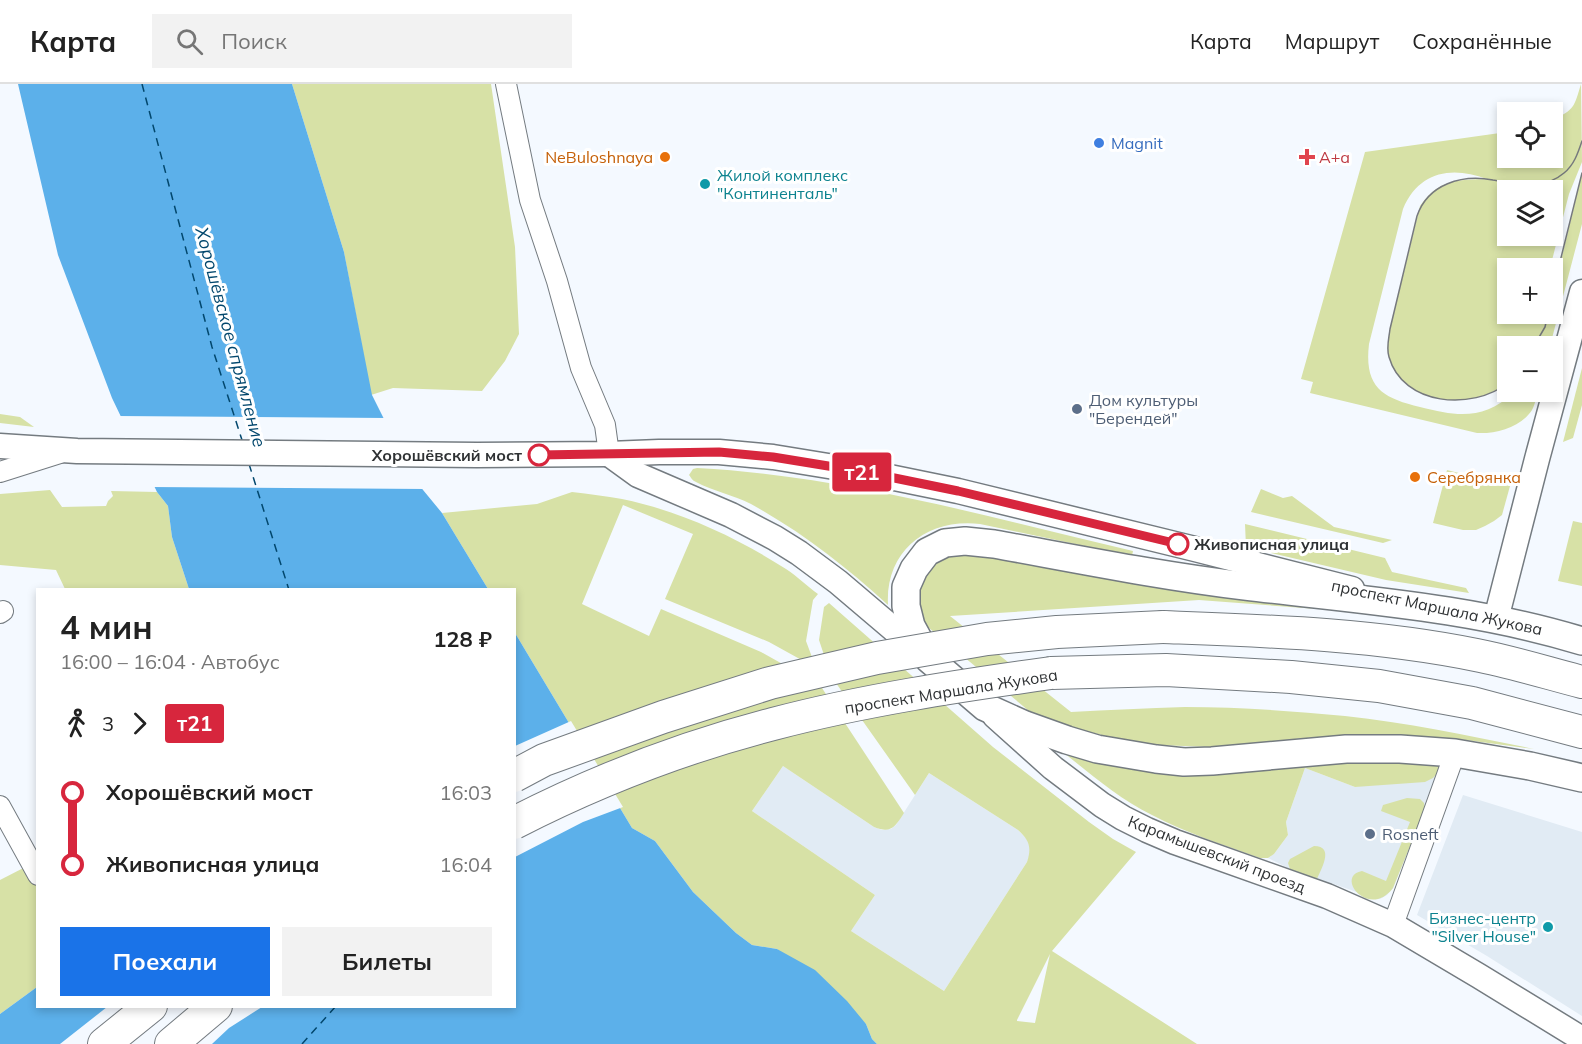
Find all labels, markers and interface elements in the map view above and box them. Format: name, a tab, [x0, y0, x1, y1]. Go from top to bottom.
search box	[152, 14, 572, 68]
text: Карта	[30, 24, 116, 59]
icon: search	[173, 25, 206, 58]
text: Поиск	[221, 27, 287, 55]
text: Карта	[1190, 28, 1252, 54]
text: Маршрут	[1285, 28, 1379, 54]
text: Сохранённые	[1412, 28, 1552, 54]
map controls	[1497, 102, 1563, 402]
button: locate	[1497, 102, 1563, 168]
place label: Magnit	[1111, 133, 1163, 153]
marker: Magnit	[1092, 136, 1106, 150]
place label: NeBuloshnaya	[545, 147, 653, 167]
place label: А+а	[1319, 147, 1350, 167]
marker: NeBuloshnaya	[658, 150, 672, 164]
marker: А+а	[1300, 150, 1314, 164]
place label: Жилой комплекс "Континенталь"	[717, 165, 848, 203]
marker: Жилой комплекс "Континенталь"	[698, 177, 712, 191]
button: layers	[1497, 180, 1563, 246]
water label: Хорошёвское спрямление	[190, 223, 271, 450]
button: +	[1497, 258, 1563, 324]
button: −	[1497, 336, 1563, 402]
place label: Дом культуры "Берендей"	[1089, 390, 1198, 428]
marker: Дом культуры "Берендей"	[1070, 402, 1084, 416]
marker: Хорошёвский мост	[528, 444, 550, 466]
place label: Хорошёвский мост	[371, 445, 522, 465]
line badge: т21	[828, 452, 896, 492]
text: т21	[844, 459, 880, 485]
place label: Серебрянка	[1427, 467, 1521, 487]
marker: Серебрянка	[1408, 470, 1422, 484]
marker: Живописная улица	[1167, 533, 1189, 555]
place label: Живописная улица	[1194, 534, 1349, 554]
street label: проспект Маршала Жукова	[1330, 575, 1544, 639]
text: 4 мин	[60, 606, 153, 647]
text: 128 ₽	[433, 625, 492, 653]
text: 16:00 – 16:04 · Автобус	[60, 649, 280, 674]
street label: проспект Маршала Жукова	[843, 664, 1059, 718]
icon: walk	[60, 707, 93, 740]
icon: forward	[123, 707, 156, 740]
text: т21	[177, 710, 212, 736]
text: 3	[102, 711, 114, 736]
text: Хорошёвский мост	[106, 778, 313, 806]
text: 16:03	[439, 780, 492, 805]
street label: Карамышевский проезд	[1125, 811, 1309, 897]
place label: Rosneft	[1382, 824, 1439, 844]
marker: Rosneft	[1363, 827, 1377, 841]
text: Живописная улица	[106, 850, 320, 878]
text: 16:04	[439, 852, 492, 877]
place label: Бизнес-центр "Silver House"	[1429, 908, 1536, 946]
marker: Бизнес-центр "Silver House"	[1541, 920, 1555, 934]
button: Поехали	[60, 927, 270, 996]
button: Билеты	[282, 927, 492, 996]

